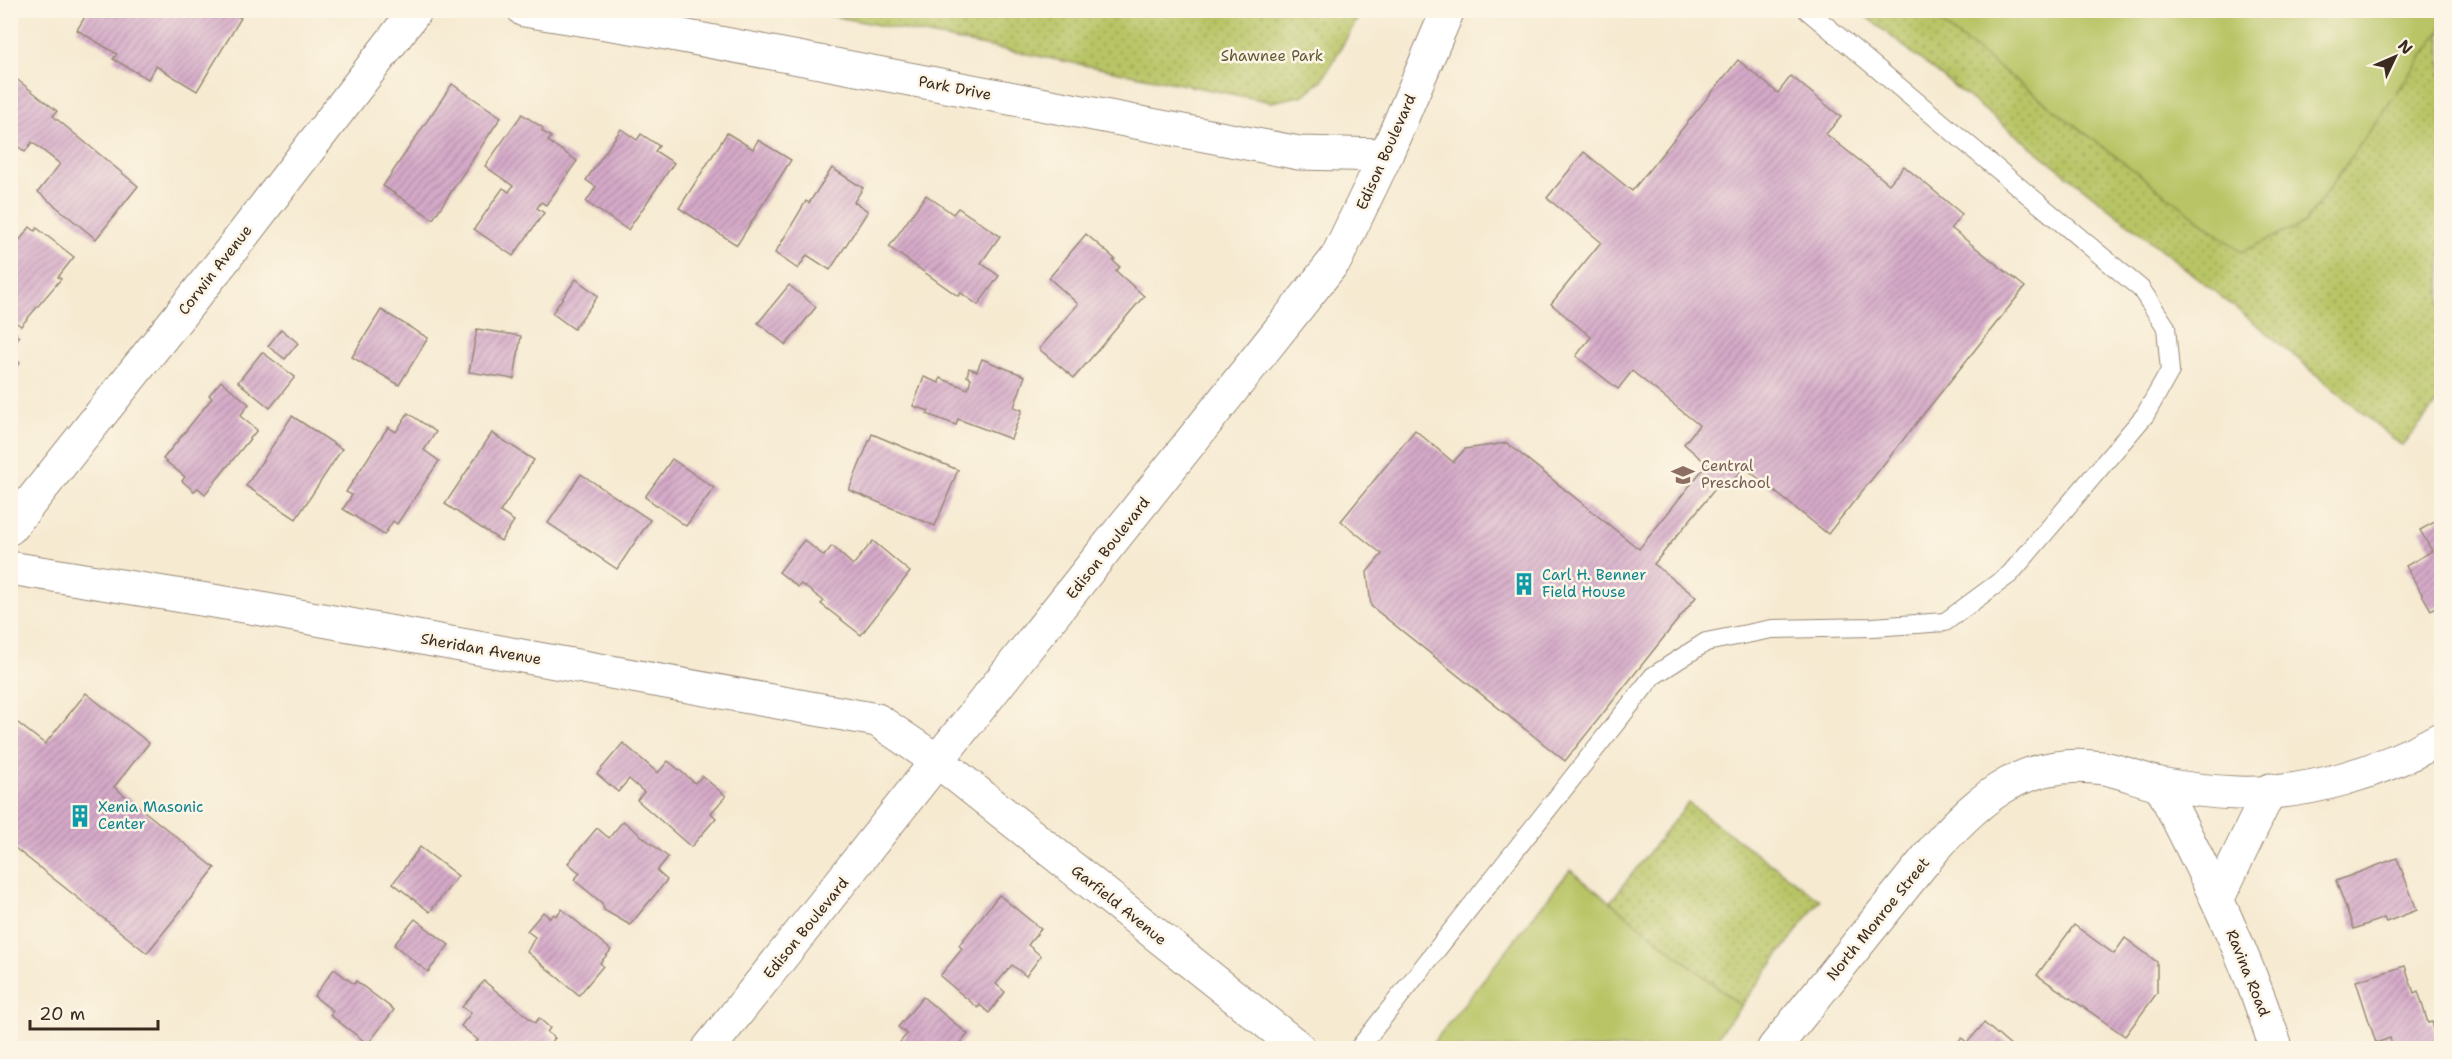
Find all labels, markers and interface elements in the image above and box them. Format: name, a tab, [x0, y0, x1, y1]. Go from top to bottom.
north arrow	[2365, 27, 2425, 87]
text: N	[2393, 35, 2417, 59]
park label: Shawnee Park	[1221, 46, 1323, 66]
street label: Park Drive	[917, 71, 993, 105]
street label: Edison Boulevard	[1351, 90, 1421, 213]
street label: Corwin Avenue	[174, 221, 256, 319]
place label: Central Preschool	[1701, 456, 1771, 493]
school or university icon: Central Preschool	[1670, 462, 1696, 488]
street label: Edison Boulevard	[1062, 492, 1155, 603]
place label: Carl H. Benner Field House	[1542, 565, 1646, 602]
building icon: Carl H. Benner Field House	[1511, 571, 1537, 597]
street label: Sheridan Avenue	[419, 629, 543, 669]
place label: Xenia Masonic Center	[98, 797, 204, 834]
building icon: Xenia Masonic Center	[67, 803, 93, 829]
street label: North Monroe Street	[1822, 853, 1934, 985]
street label: Garfield Avenue	[1067, 860, 1171, 950]
street label: Edison Boulevard	[759, 873, 853, 983]
street label: Ravina Road	[2221, 927, 2275, 1020]
scale bar	[30, 993, 158, 1031]
text: 20 m	[39, 1002, 85, 1026]

